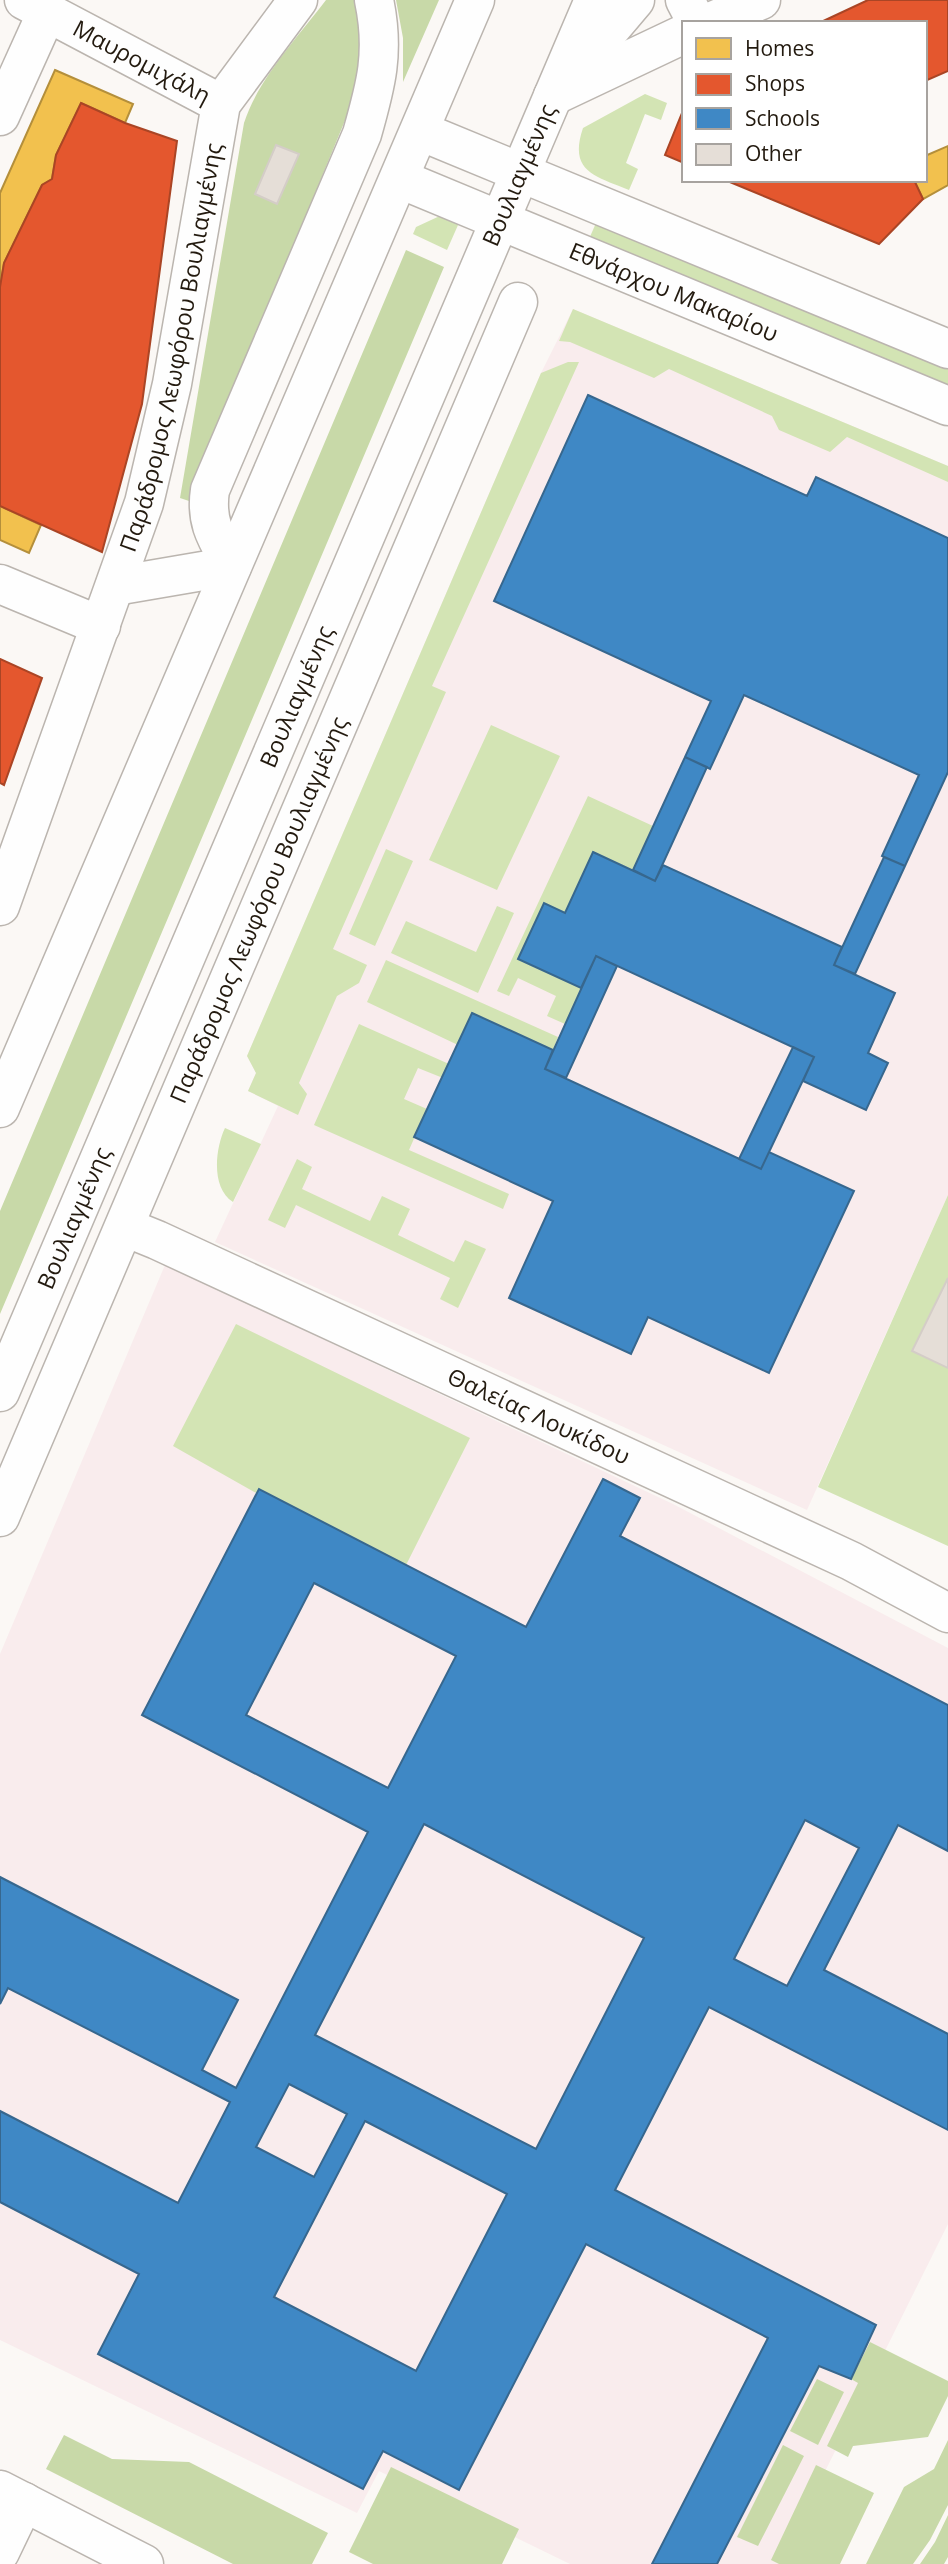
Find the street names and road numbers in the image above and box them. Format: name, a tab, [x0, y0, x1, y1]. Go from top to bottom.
street label: Μαυρομιχάλη	[68, 12, 217, 111]
street label: Βουλιαγμένης	[474, 99, 563, 251]
street label: Παράδρομος Λεωφόρου Βουλιαγμένης	[111, 140, 229, 556]
street label: Εθνάρχου Μακαρίου	[564, 234, 783, 349]
street label: Βουλιαγμένης	[251, 620, 340, 772]
street label: Παράδρομος Λεωφόρου Βουλιαγμένης	[161, 711, 355, 1108]
street label: Βουλιαγμένης	[29, 1142, 118, 1294]
street label: Θαλείας Λουκίδου	[443, 1360, 635, 1472]

